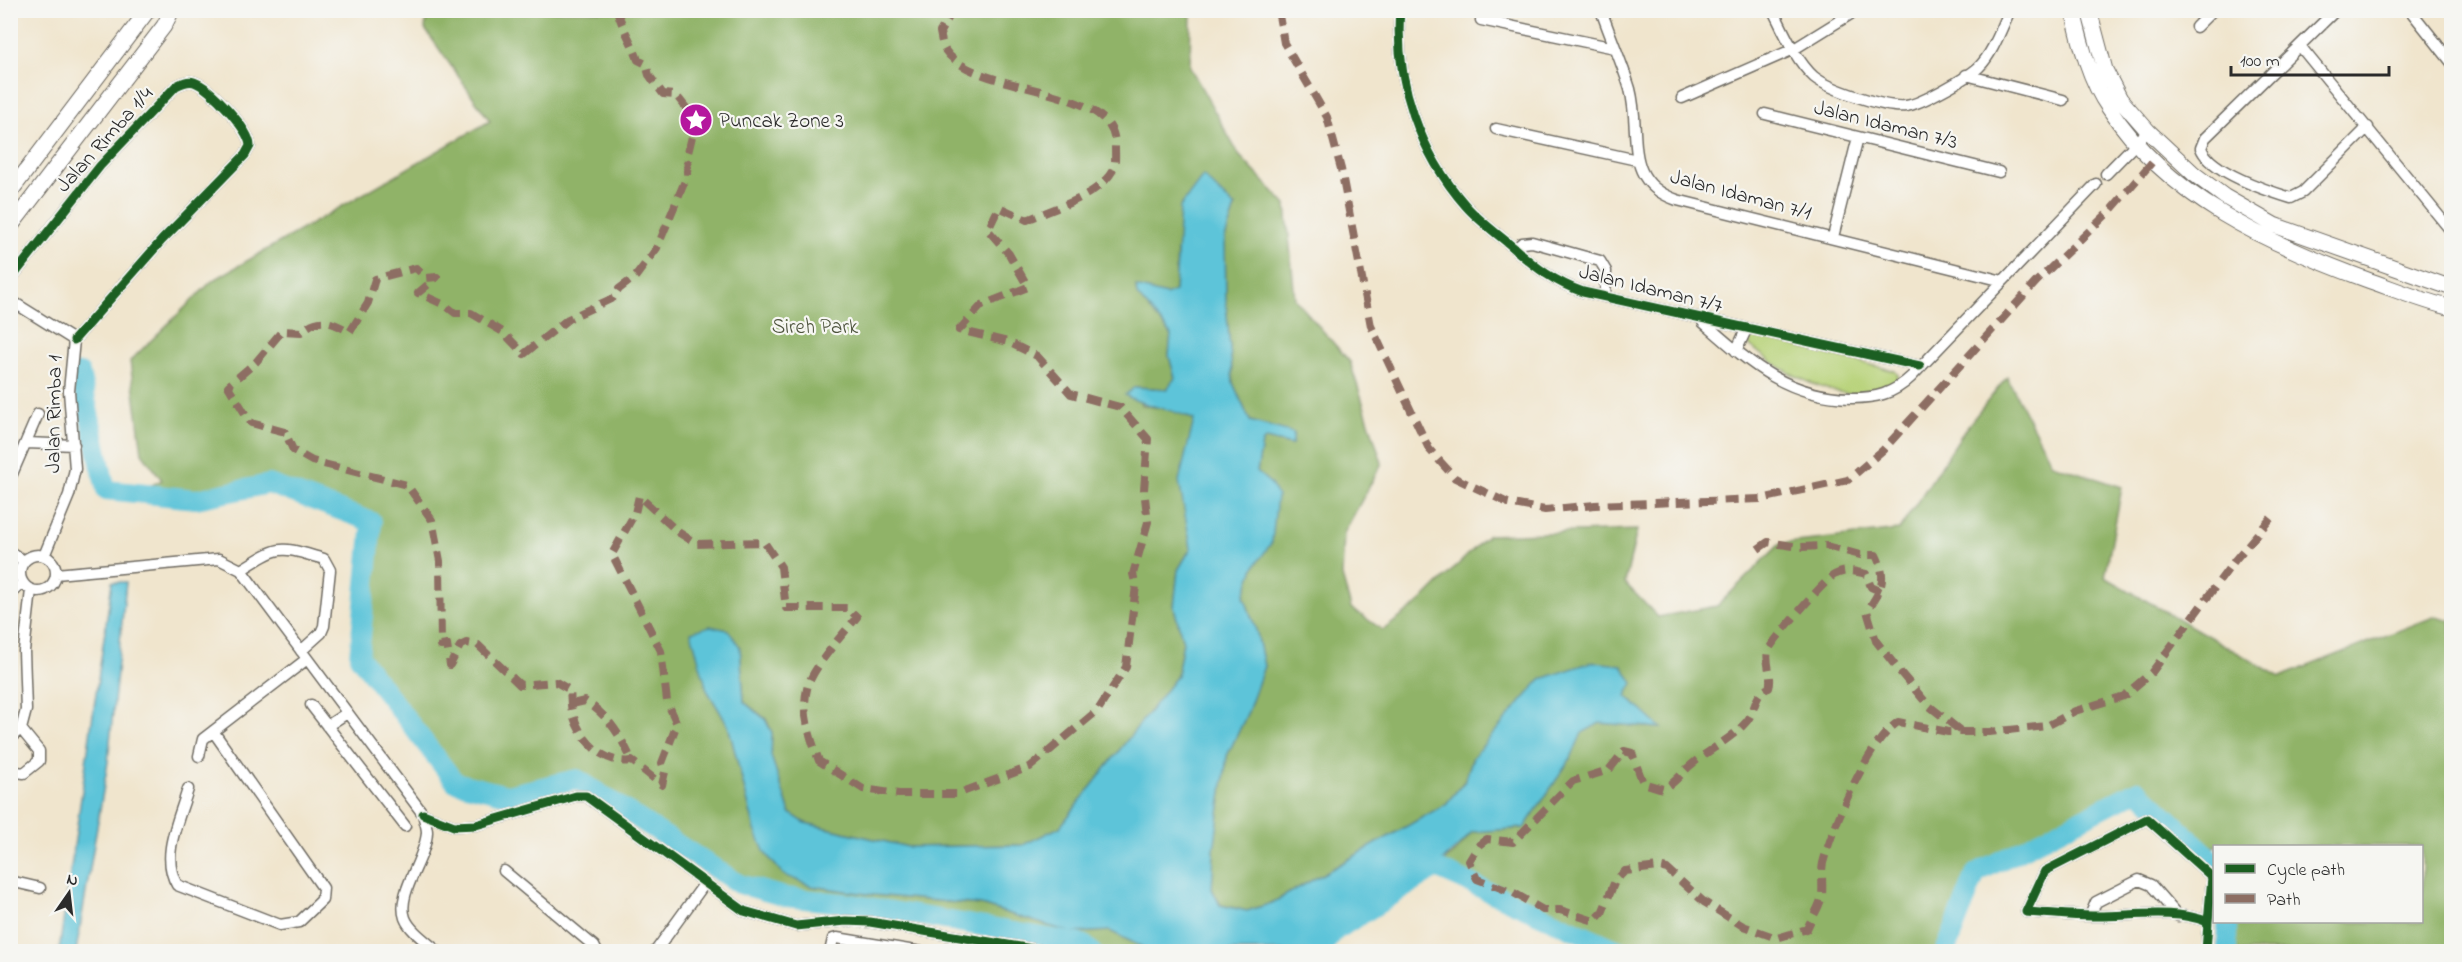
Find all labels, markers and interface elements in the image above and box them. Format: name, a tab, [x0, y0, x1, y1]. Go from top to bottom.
scale bar	[2231, 39, 2388, 77]
text: 100 m	[2240, 49, 2280, 75]
street label: Jalan Rimba 1/4	[50, 81, 161, 200]
street label: Jalan Idaman 7/3	[1810, 94, 1961, 158]
place icon: Puncak Zone 3	[678, 102, 714, 138]
place label: Puncak Zone 3	[719, 107, 844, 137]
street label: Jalan Idaman 7/1	[1666, 163, 1815, 229]
street label: Jalan Idaman 7/7	[1575, 258, 1726, 322]
park label: Sireh Park	[772, 313, 859, 343]
street label: Jalan Rimba 1	[39, 354, 71, 473]
legend	[2213, 845, 2423, 923]
text: Cycle path	[2267, 858, 2345, 884]
north arrow	[39, 863, 99, 923]
text: N	[64, 867, 80, 893]
text: Path	[2267, 888, 2301, 914]

